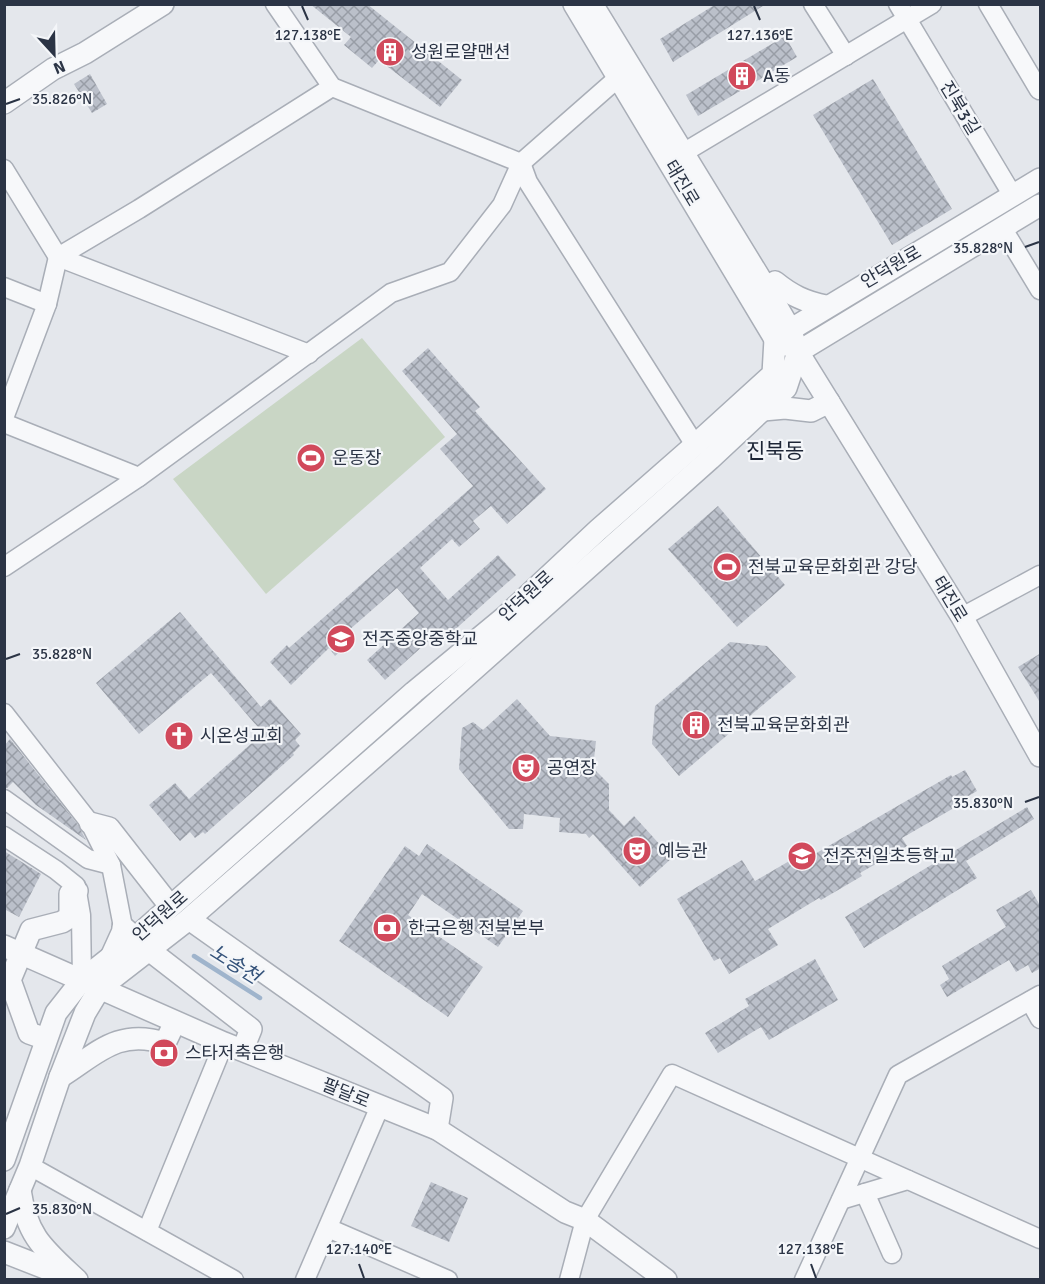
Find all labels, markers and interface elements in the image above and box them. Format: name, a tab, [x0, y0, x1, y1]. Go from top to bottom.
north arrow	[24, 24, 84, 84]
text: 127.138°E	[275, 26, 341, 44]
text: 127.136°E	[727, 26, 793, 44]
building icon: 성원로얄맨션	[374, 36, 406, 68]
place label: 성원로얄맨션	[411, 41, 510, 63]
text: N	[50, 56, 68, 78]
building icon: A동	[726, 60, 758, 92]
place label: A동	[763, 65, 791, 87]
street label: 진북3길	[935, 77, 985, 139]
text: 35.826°N	[32, 90, 92, 108]
street label: 태진로	[660, 156, 704, 210]
text: 35.828°N	[953, 239, 1013, 257]
street label: 안덕원로	[857, 241, 925, 293]
district label: 진북동	[746, 438, 804, 464]
sports icon: 운동장	[295, 442, 327, 474]
place label: 운동장	[332, 447, 382, 469]
sports icon: 전북교육문화회관 강당	[711, 551, 743, 583]
place label: 전북교육문화회관 강당	[748, 556, 918, 578]
street label: 안덕원로	[494, 566, 558, 626]
street label: 태진로	[928, 572, 972, 626]
school or university icon: 전주중앙중학교	[325, 623, 357, 655]
place label: 전주중앙중학교	[362, 628, 478, 650]
text: 35.828°N	[32, 645, 92, 663]
building icon: 전북교육문화회관	[680, 709, 712, 741]
place label: 전북교육문화회관	[717, 714, 850, 736]
church icon: 시온성교회	[163, 720, 195, 752]
place label: 시온성교회	[200, 725, 283, 747]
theatre icon: 공연장	[510, 752, 542, 784]
place label: 공연장	[547, 757, 597, 779]
text: 35.830°N	[953, 794, 1013, 812]
theatre icon: 예능관	[621, 835, 653, 867]
place label: 예능관	[658, 840, 708, 862]
school or university icon: 전주전일초등학교	[786, 840, 818, 872]
place label: 전주전일초등학교	[823, 845, 955, 867]
street label: 안덕원로	[128, 886, 192, 946]
bank icon: 한국은행 전북본부	[371, 912, 403, 944]
place label: 한국은행 전북본부	[408, 917, 544, 939]
water label: 노송천	[205, 939, 267, 991]
bank icon: 스타저축은행	[148, 1037, 180, 1069]
place label: 스타저축은행	[185, 1042, 284, 1064]
street label: 팔달로	[319, 1073, 373, 1113]
text: 35.830°N	[32, 1200, 92, 1218]
text: 127.140°E	[326, 1240, 392, 1258]
text: 127.138°E	[778, 1240, 844, 1258]

